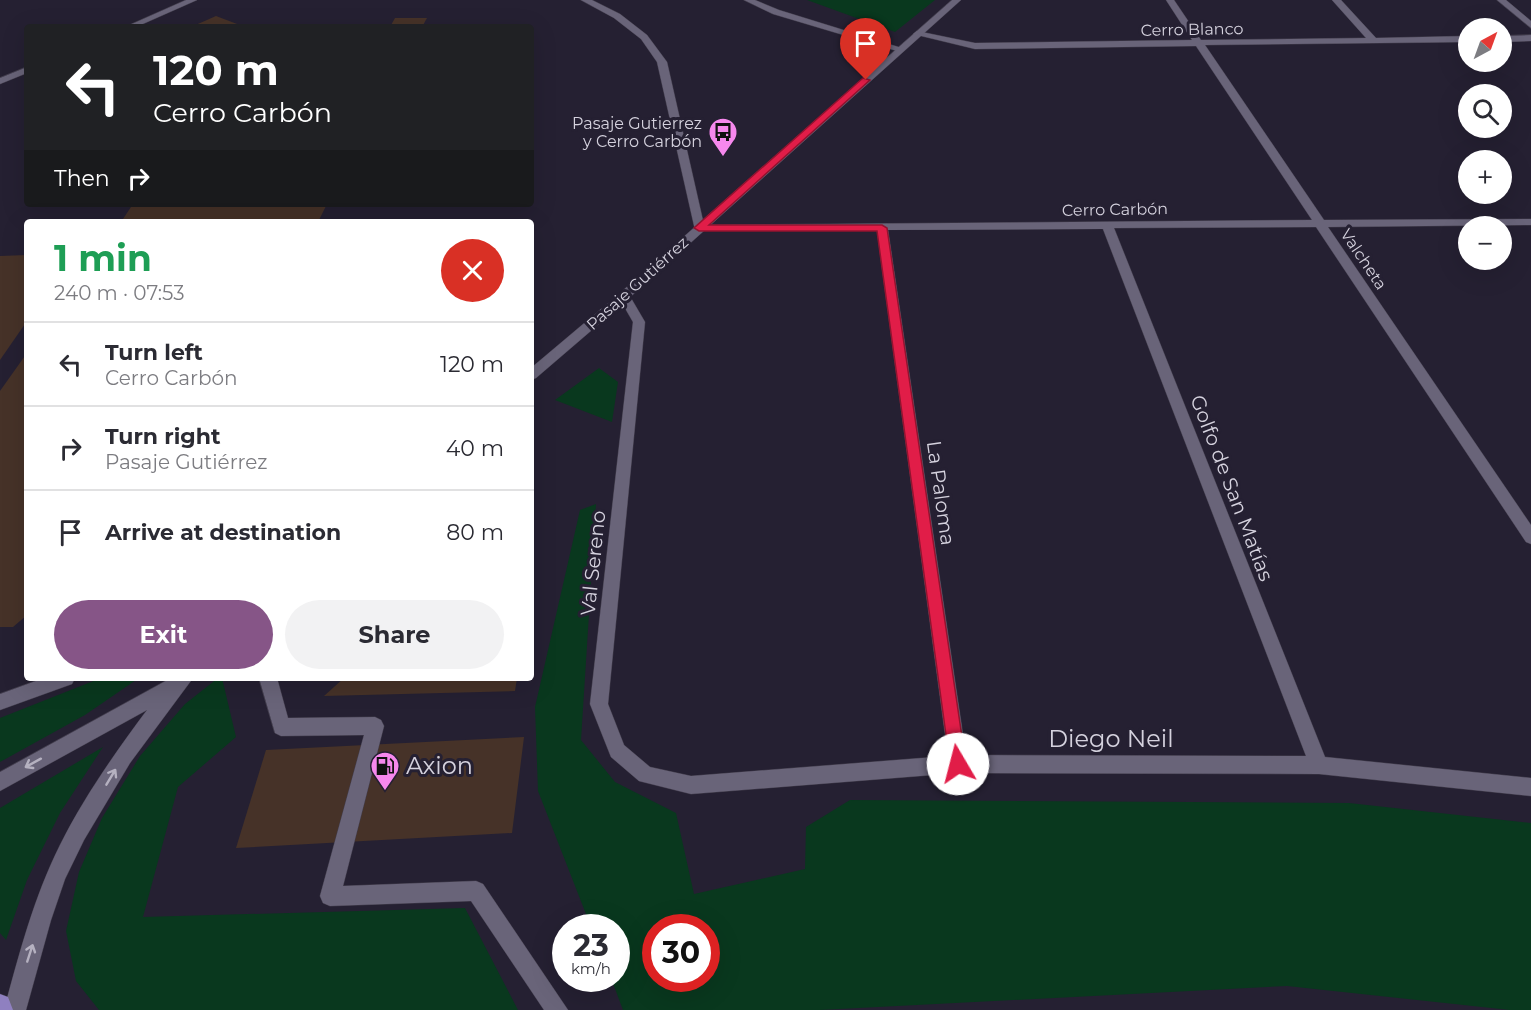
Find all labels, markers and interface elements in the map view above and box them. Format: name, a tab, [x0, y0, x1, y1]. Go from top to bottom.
pin	[840, 18, 891, 80]
north arrow	[1458, 18, 1512, 72]
map controls	[1458, 18, 1512, 270]
street label: Cerro Blanco	[1140, 19, 1244, 40]
icon: arrive	[849, 27, 882, 60]
text: 120 m	[153, 44, 279, 96]
icon: left	[54, 48, 132, 126]
button: search	[1458, 84, 1512, 138]
text: Cerro Carbón	[153, 96, 332, 129]
place label: Pasaje Gutierrez y Cerro Carbón	[572, 114, 702, 151]
bus stop icon: Pasaje Gutierrez y Cerro Carbón	[707, 116, 739, 158]
button: +	[1458, 150, 1512, 204]
icon: right	[122, 162, 155, 195]
text: Then	[54, 165, 110, 192]
street label: Cerro Carbón	[1062, 199, 1168, 220]
button: −	[1458, 216, 1512, 270]
street label: Valcheta	[1336, 225, 1391, 293]
street label: Pasaje Gutiérrez	[583, 233, 692, 334]
text: 1 min	[54, 236, 152, 280]
button: close	[441, 239, 504, 302]
text: 240 m · 07:53	[54, 281, 185, 305]
text: Turn left	[105, 339, 203, 366]
icon: left	[54, 348, 87, 381]
text: 120 m	[440, 351, 504, 378]
text: Cerro Carbón	[105, 366, 238, 390]
street label: Golfo de San Matías	[1185, 392, 1279, 585]
text: Turn right	[105, 423, 220, 450]
icon: right	[54, 432, 87, 465]
text: 40 m	[446, 435, 504, 462]
street label: La Paloma	[922, 439, 960, 547]
text: Pasaje Gutiérrez	[105, 450, 268, 474]
street label: Val Sereno	[576, 509, 610, 617]
icon: arrive	[54, 516, 87, 549]
text: Arrive at destination	[105, 519, 341, 546]
text: 80 m	[446, 519, 504, 546]
button: Exit	[54, 600, 273, 669]
button: Share	[285, 600, 504, 669]
street label: Diego Neil	[1048, 724, 1174, 753]
position arrow	[926, 732, 990, 796]
fuel station icon: Axion	[369, 750, 401, 792]
place label: Axion	[406, 751, 473, 780]
one-way arrow	[25, 758, 43, 769]
one-way arrow	[105, 769, 117, 786]
speed limit sign: 30	[642, 914, 720, 992]
text: 23	[573, 927, 609, 964]
one-way arrow	[25, 944, 36, 963]
text: km/h	[571, 959, 611, 978]

